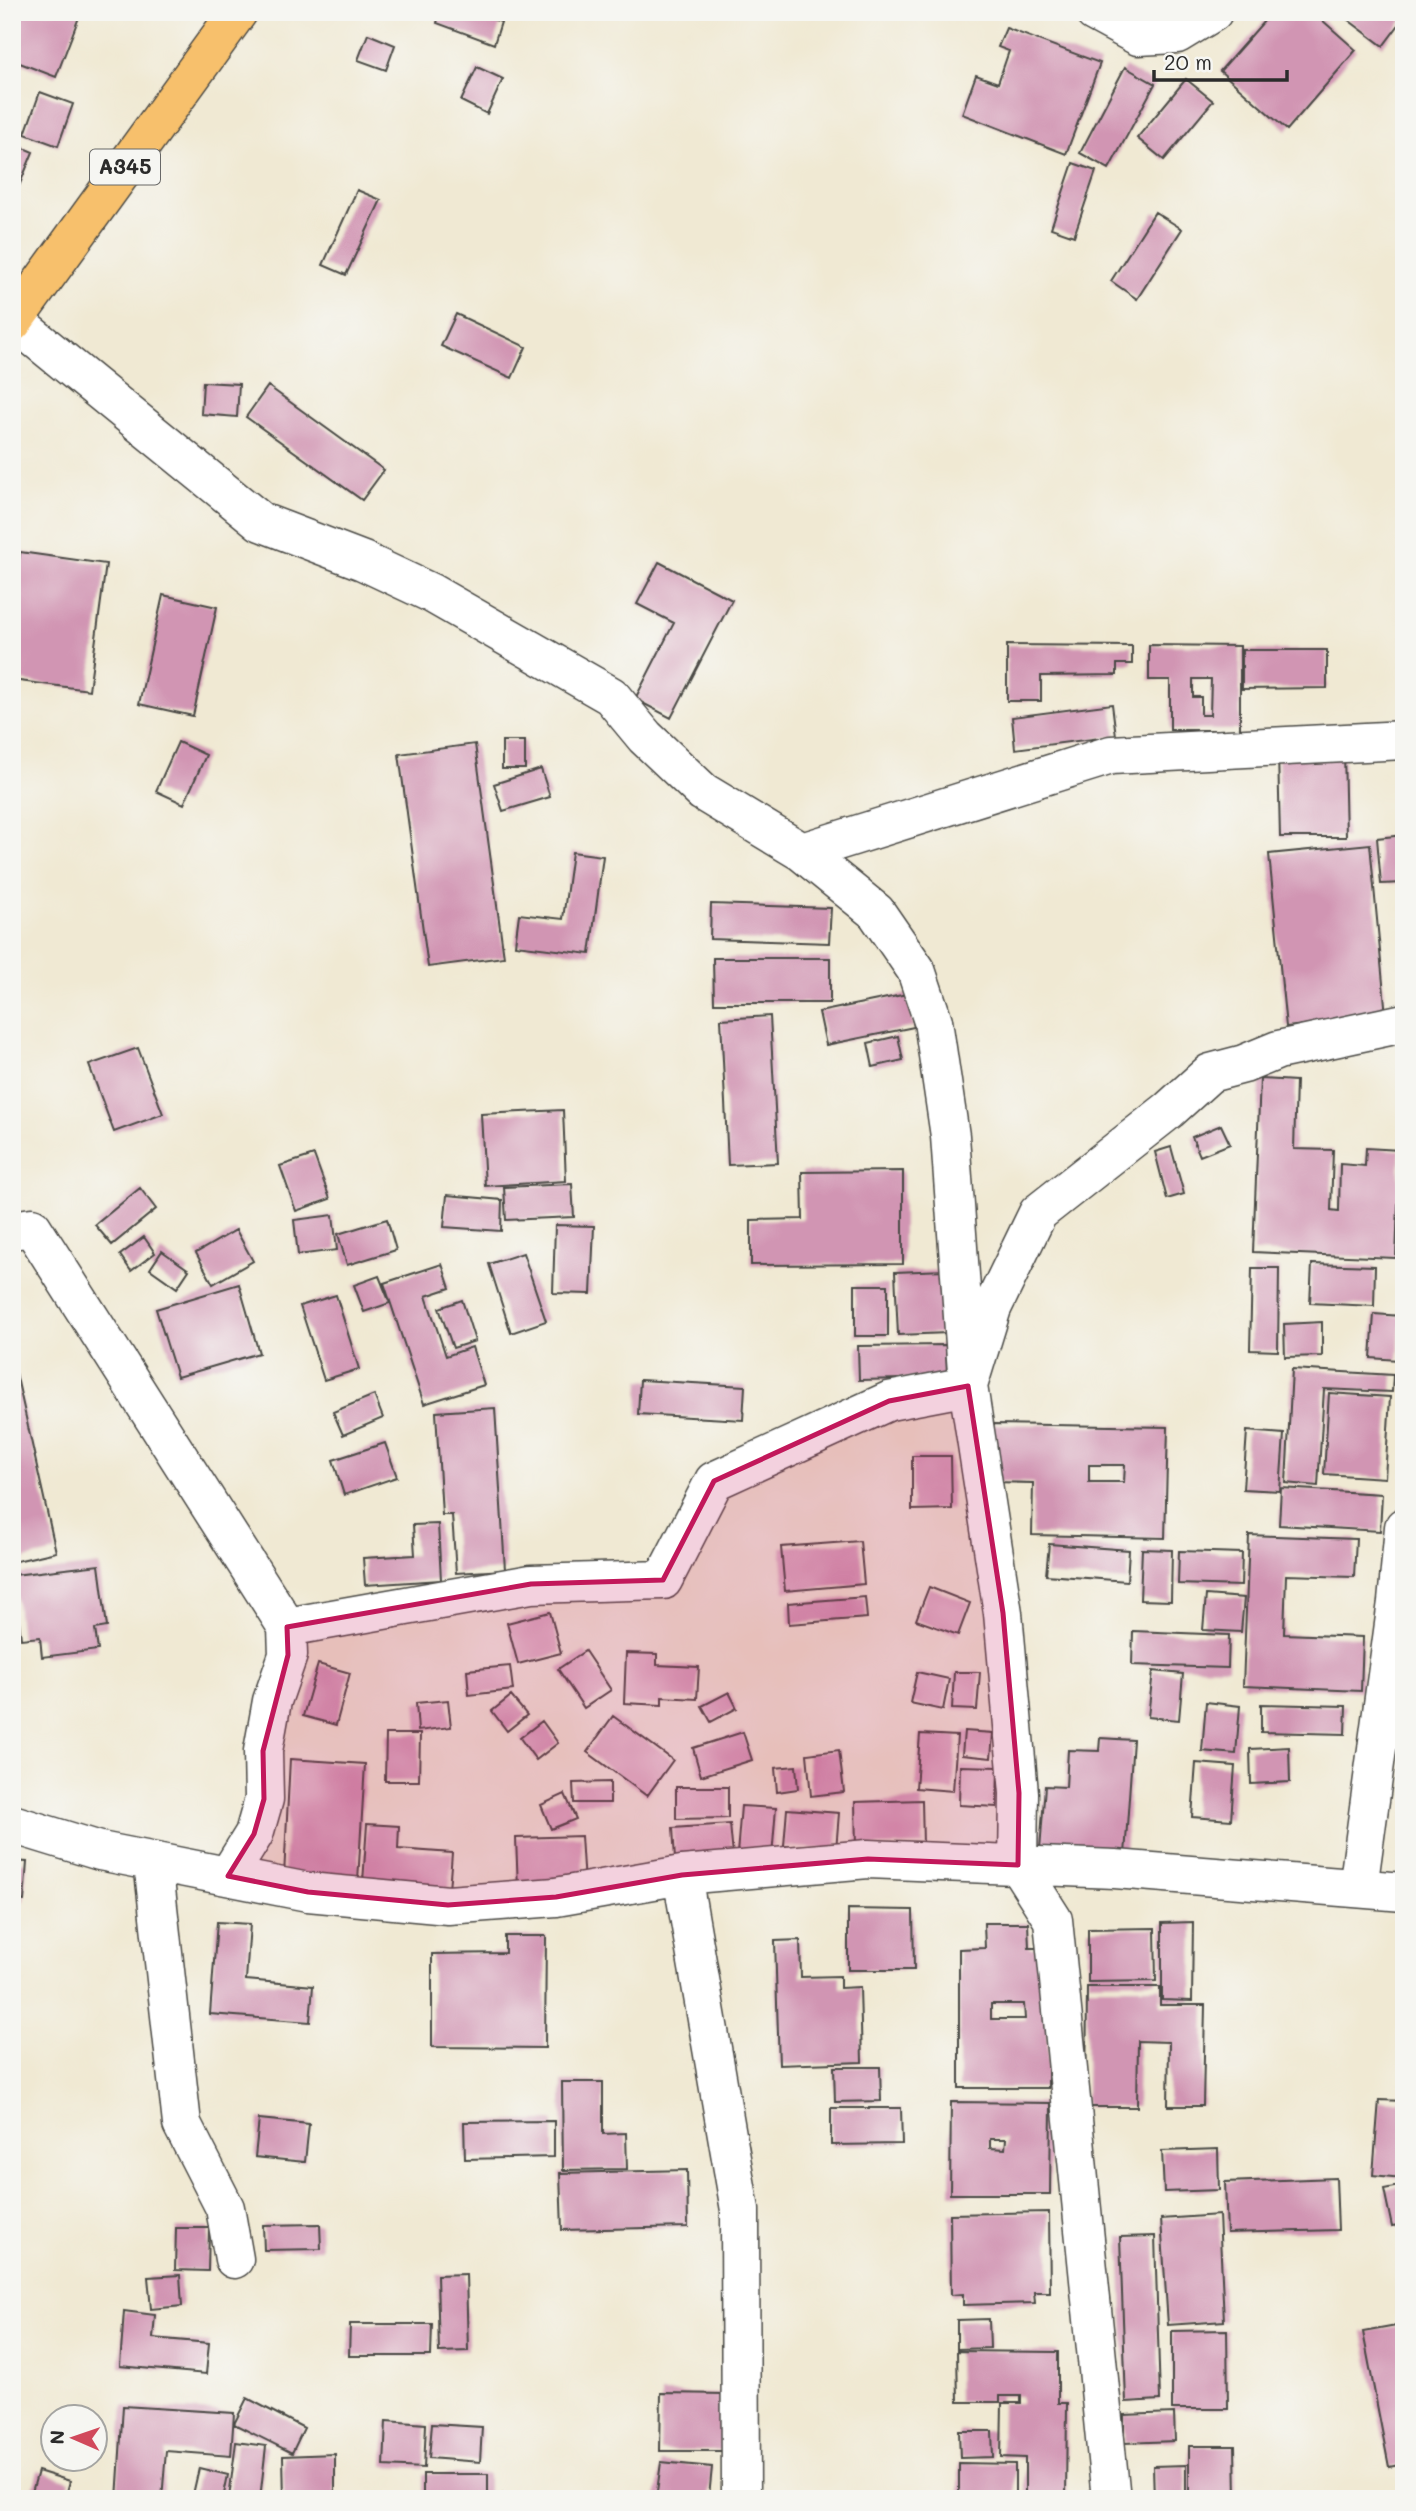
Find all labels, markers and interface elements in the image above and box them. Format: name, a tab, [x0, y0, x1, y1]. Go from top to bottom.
scale bar	[1154, 38, 1286, 82]
text: 20 m	[1164, 48, 1212, 75]
road number: A345	[90, 150, 160, 184]
north arrow	[38, 2402, 108, 2472]
text: N	[44, 2430, 69, 2445]

